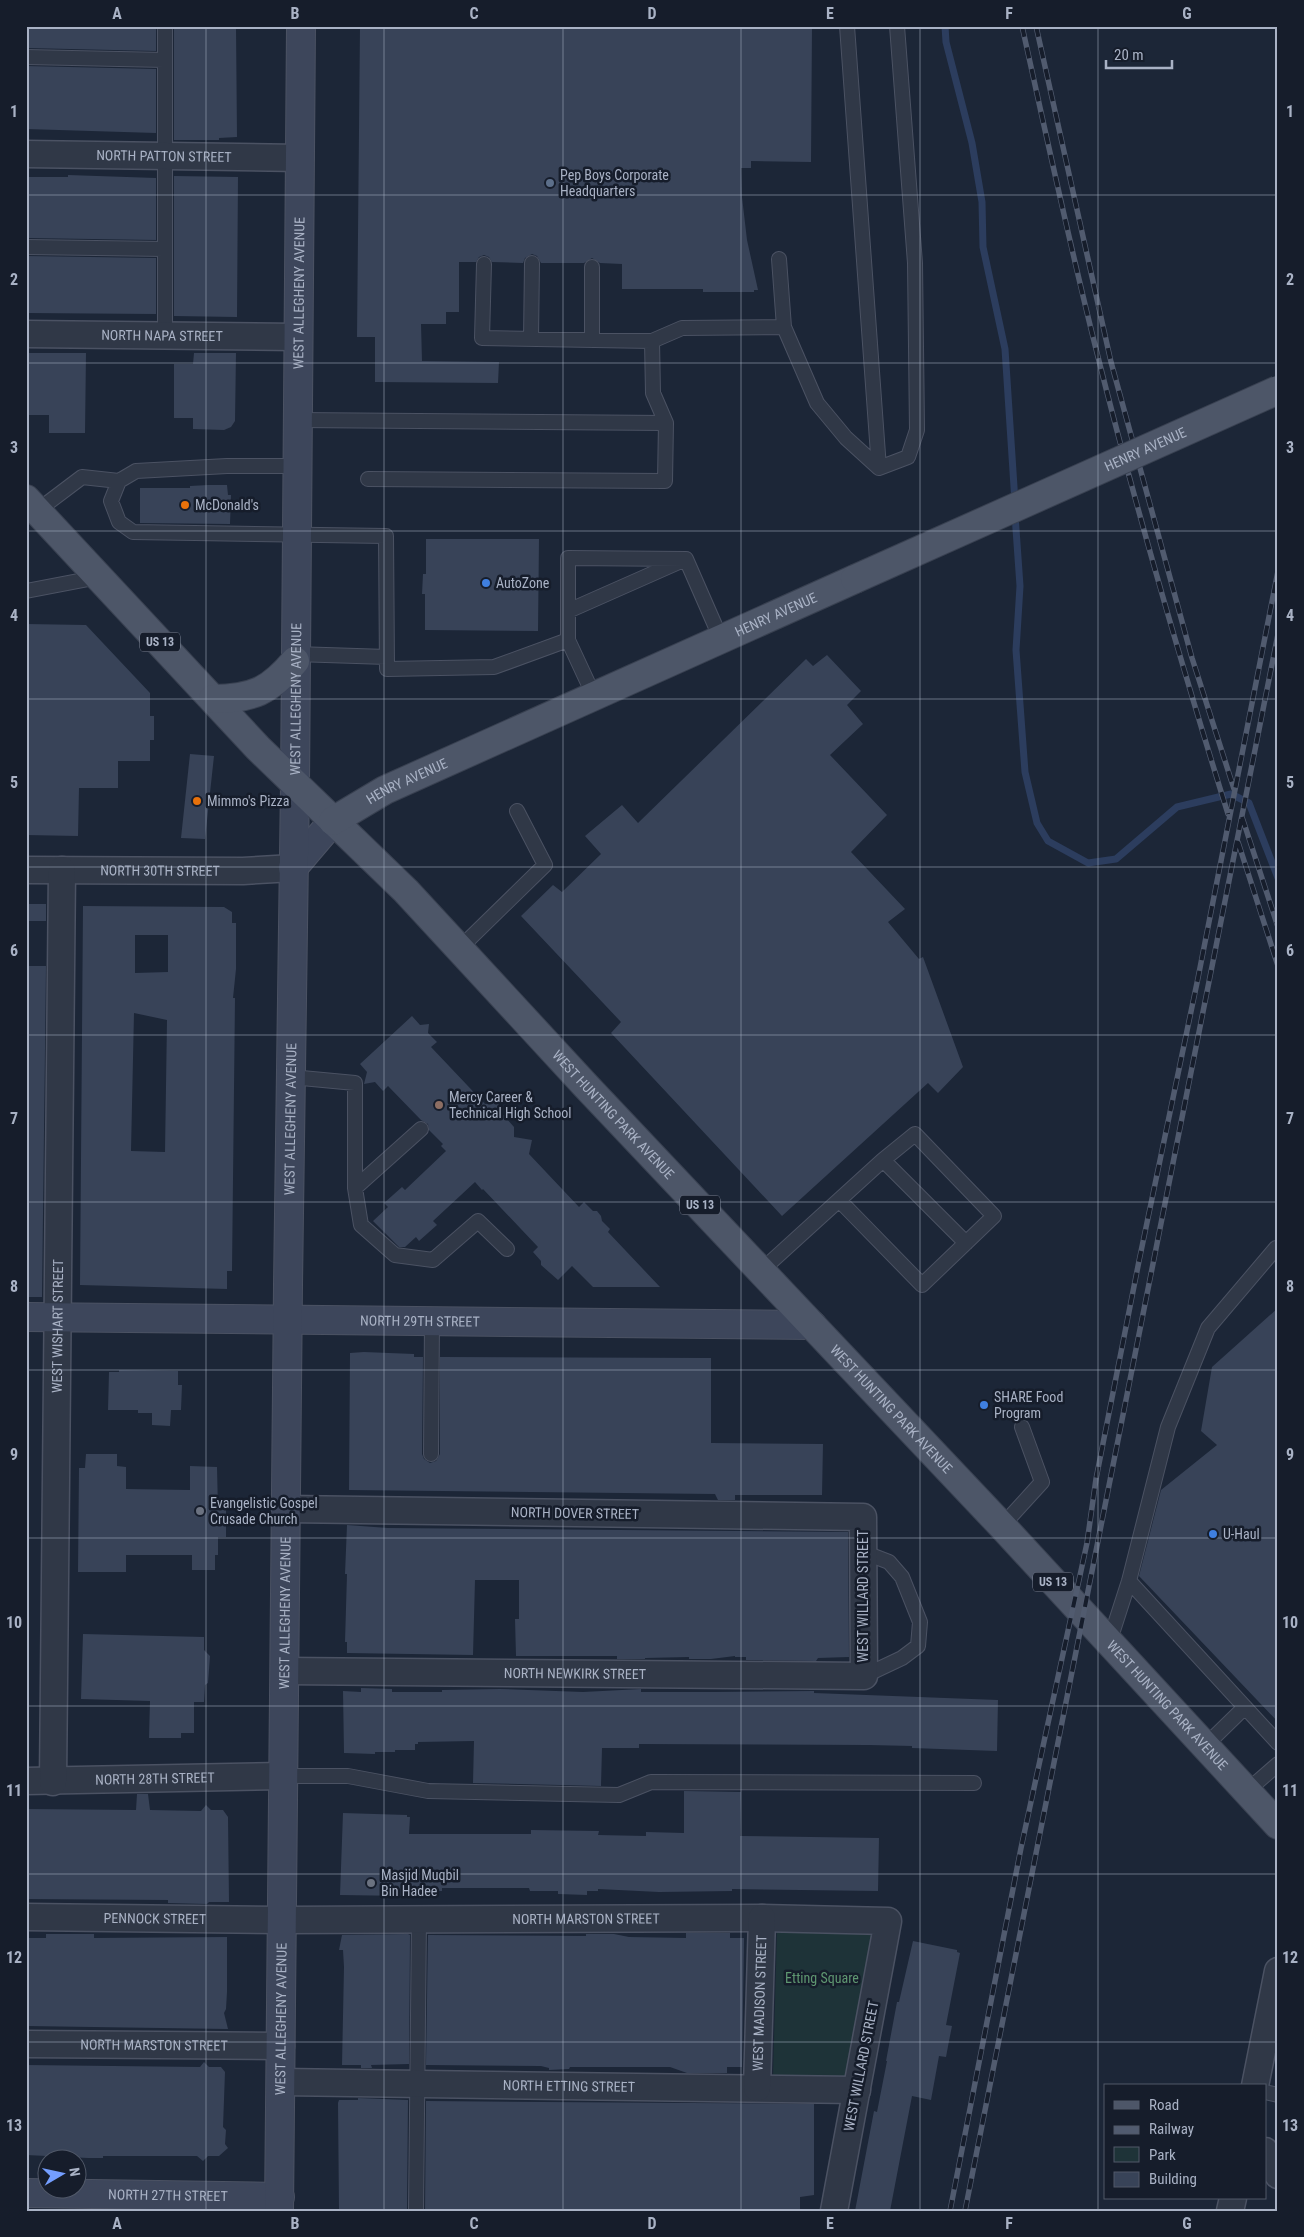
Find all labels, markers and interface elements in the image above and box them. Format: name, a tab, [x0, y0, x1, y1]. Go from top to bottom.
text: A	[112, 4, 122, 23]
text: B	[291, 4, 300, 23]
text: C	[469, 4, 479, 23]
text: D	[647, 4, 657, 23]
text: E	[826, 4, 834, 23]
text: F	[1005, 4, 1013, 23]
text: G	[1182, 4, 1192, 23]
scale bar	[1106, 38, 1173, 70]
text: 20 m	[1114, 46, 1144, 64]
text: 1	[10, 102, 18, 121]
text: 1	[1286, 102, 1294, 121]
street label: NORTH PATTON STREET	[96, 147, 232, 165]
place label: Pep Boys Corporate Headquarters	[560, 167, 669, 199]
marker: Pep Boys Corporate Headquarters	[544, 177, 556, 189]
street label: WEST ALLEGHENY AVENUE	[290, 217, 307, 369]
text: 2	[10, 270, 18, 289]
text: 2	[1286, 270, 1294, 289]
street label: NORTH NAPA STREET	[101, 327, 223, 344]
street label: HENRY AVENUE	[1102, 424, 1189, 475]
text: 3	[10, 438, 18, 457]
text: 3	[1286, 438, 1294, 457]
place label: McDonald's	[195, 497, 259, 513]
marker: McDonald's	[179, 499, 191, 511]
place label: AutoZone	[496, 575, 550, 591]
marker: AutoZone	[480, 577, 492, 589]
street label: HENRY AVENUE	[733, 589, 819, 640]
text: 4	[10, 606, 18, 625]
text: 4	[1286, 606, 1294, 625]
street label: WEST ALLEGHENY AVENUE	[287, 623, 304, 775]
road number: US 13	[140, 632, 180, 652]
street label: HENRY AVENUE	[363, 755, 450, 807]
text: 5	[10, 773, 18, 792]
text: 5	[1286, 773, 1294, 792]
place label: Mimmo's Pizza	[207, 793, 289, 809]
marker: Mimmo's Pizza	[191, 795, 203, 807]
street label: NORTH 30TH STREET	[100, 862, 220, 879]
text: 6	[10, 941, 18, 960]
text: 6	[1286, 941, 1294, 960]
street label: WEST ALLEGHENY AVENUE	[281, 1043, 299, 1195]
street label: WEST HUNTING PARK AVENUE	[549, 1047, 677, 1182]
place label: Mercy Career & Technical High School	[449, 1089, 572, 1121]
marker: Mercy Career & Technical High School	[433, 1099, 445, 1111]
text: 7	[10, 1109, 18, 1128]
text: 7	[1286, 1109, 1294, 1128]
road number: US 13	[680, 1196, 720, 1214]
street label: WEST WISHART STREET	[49, 1259, 66, 1393]
text: 8	[10, 1277, 18, 1296]
text: 8	[1286, 1277, 1294, 1296]
street label: NORTH 29TH STREET	[360, 1312, 480, 1330]
street label: WEST HUNTING PARK AVENUE	[827, 1342, 956, 1476]
place label: SHARE Food Program	[994, 1389, 1063, 1421]
marker: SHARE Food Program	[978, 1399, 990, 1411]
text: 9	[10, 1445, 18, 1464]
text: 9	[1286, 1445, 1294, 1464]
place label: Evangelistic Gospel Crusade Church	[210, 1495, 318, 1527]
street label: NORTH DOVER STREET	[511, 1504, 639, 1522]
marker: Evangelistic Gospel Crusade Church	[194, 1505, 206, 1517]
place label: U-Haul	[1223, 1526, 1260, 1542]
marker: U-Haul	[1207, 1528, 1219, 1540]
street label: WEST WILLARD STREET	[855, 1530, 871, 1662]
street label: WEST ALLEGHENY AVENUE	[276, 1537, 294, 1689]
road number: US 13	[1033, 1572, 1073, 1591]
text: 10	[6, 1613, 22, 1632]
text: 10	[1282, 1613, 1298, 1632]
street label: WEST HUNTING PARK AVENUE	[1104, 1637, 1231, 1773]
street label: NORTH NEWKIRK STREET	[504, 1665, 646, 1682]
street label: NORTH 28TH STREET	[95, 1769, 215, 1788]
text: 11	[6, 1781, 22, 1800]
text: 11	[1282, 1781, 1298, 1800]
place label: Masjid Muqbil Bin Hadee	[381, 1867, 459, 1899]
marker: Masjid Muqbil Bin Hadee	[365, 1877, 377, 1889]
street label: PENNOCK STREET	[104, 1910, 206, 1927]
street label: NORTH MARSTON STREET	[512, 1910, 660, 1927]
street label: WEST MADISON STREET	[749, 1935, 770, 2071]
street label: WEST ALLEGHENY AVENUE	[272, 1943, 290, 2095]
text: 12	[6, 1948, 22, 1967]
text: 12	[1282, 1948, 1298, 1967]
park label: Etting Square	[785, 1970, 859, 1986]
street label: WEST WILLARD STREET	[840, 1999, 882, 2133]
street label: NORTH MARSTON STREET	[80, 2036, 228, 2054]
street label: NORTH ETTING STREET	[503, 2077, 635, 2095]
legend	[1104, 2084, 1266, 2200]
text: Road	[1149, 2096, 1179, 2114]
text: 13	[6, 2116, 22, 2135]
text: 13	[1282, 2116, 1298, 2135]
text: Railway	[1149, 2120, 1194, 2138]
text: Park	[1149, 2146, 1176, 2164]
north arrow	[38, 2150, 88, 2200]
text: N	[66, 2166, 83, 2177]
text: Building	[1149, 2170, 1197, 2188]
street label: NORTH 27TH STREET	[108, 2186, 228, 2204]
text: A	[112, 2214, 122, 2233]
text: B	[291, 2214, 300, 2233]
text: C	[469, 2214, 479, 2233]
text: D	[647, 2214, 657, 2233]
text: E	[826, 2214, 834, 2233]
text: F	[1005, 2214, 1013, 2233]
text: G	[1182, 2214, 1192, 2233]

